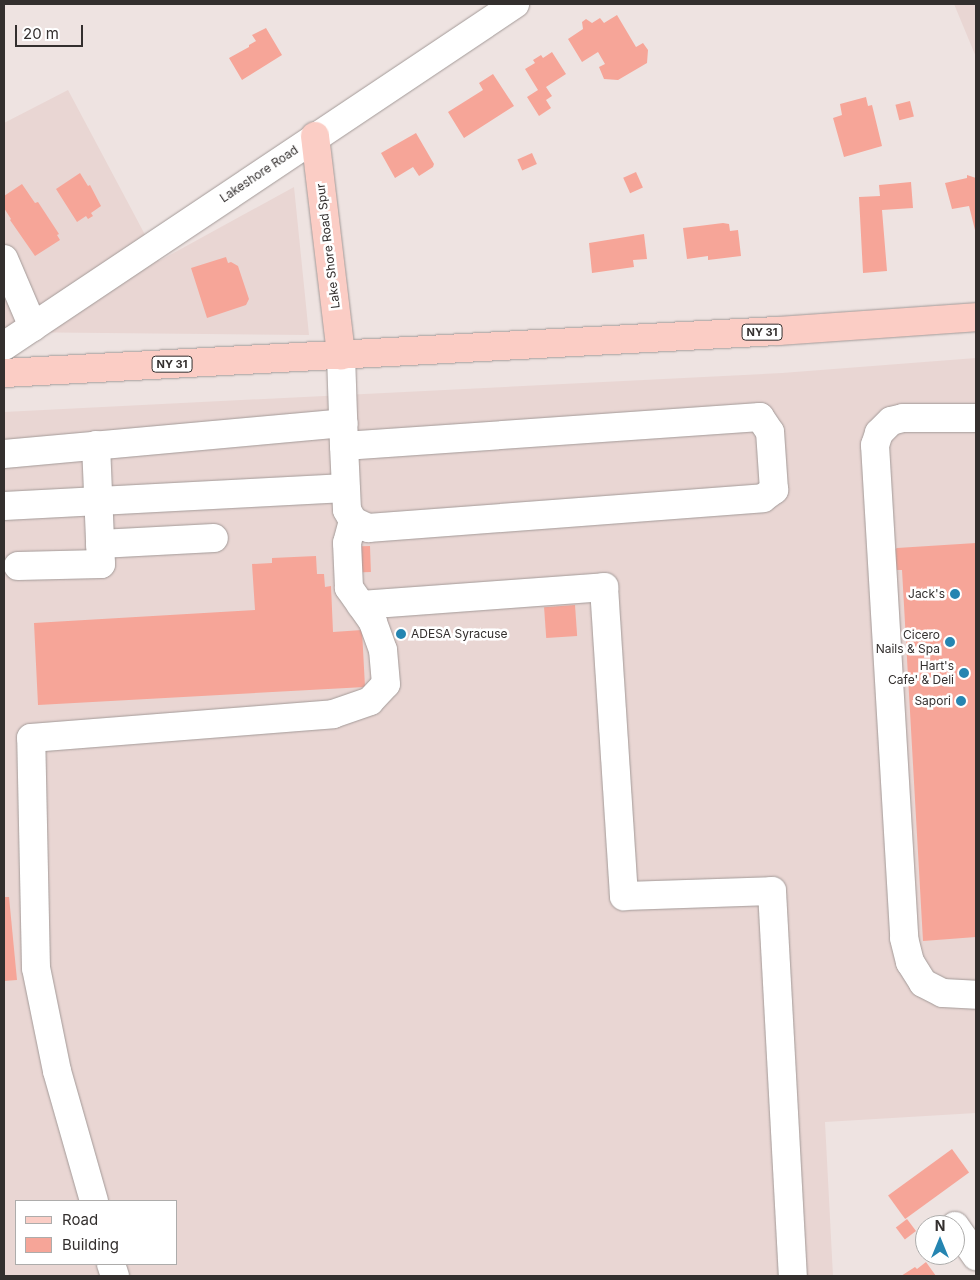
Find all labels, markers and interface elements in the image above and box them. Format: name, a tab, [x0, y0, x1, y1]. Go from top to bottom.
scale bar	[18, 15, 85, 47]
text: 20 m	[23, 24, 59, 43]
street label: Lakeshore Road	[217, 143, 301, 205]
street label: Lake Shore Road Spur	[313, 183, 343, 309]
road number: NY 31	[741, 324, 783, 341]
road number: NY 31	[151, 356, 193, 372]
place label: Jack's	[908, 587, 945, 601]
marker: Jack's	[949, 588, 961, 600]
place label: ADESA Syracuse	[411, 627, 507, 641]
marker: ADESA Syracuse	[395, 628, 407, 640]
place label: Cicero Nails & Spa	[876, 628, 940, 656]
marker: Cicero Nails & Spa	[944, 636, 956, 648]
place label: Hart's Cafe' & Deli	[888, 659, 954, 687]
marker: Hart's Cafe' & Deli	[958, 667, 970, 679]
place label: Sapori	[914, 694, 951, 708]
marker: Sapori	[955, 695, 967, 707]
legend	[15, 1200, 178, 1265]
text: Road	[62, 1210, 98, 1229]
north arrow	[915, 1215, 965, 1265]
text: N	[935, 1217, 945, 1234]
text: Building	[62, 1235, 119, 1254]

